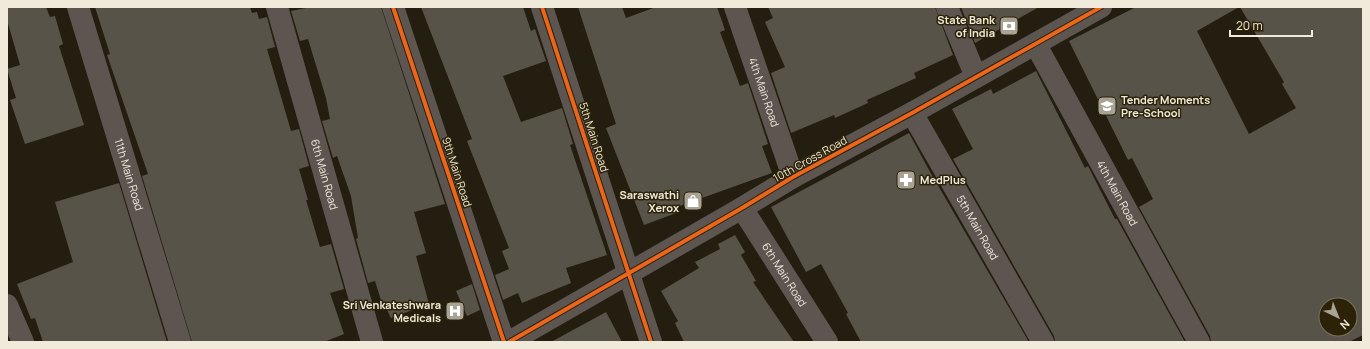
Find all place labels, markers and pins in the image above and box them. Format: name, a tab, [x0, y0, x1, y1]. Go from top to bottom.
place label: State Bank of India	[937, 12, 996, 40]
bank icon: State Bank of India	[998, 15, 1020, 37]
place label: Tender Moments Pre-School	[1121, 92, 1210, 120]
school or university icon: Tender Moments Pre-School	[1096, 95, 1118, 117]
pharmacy icon: MedPlus	[895, 169, 917, 191]
place label: MedPlus	[920, 172, 966, 187]
place label: Saraswathi Xerox	[620, 187, 679, 215]
shop icon: Saraswathi Xerox	[682, 190, 704, 212]
place label: Sri Venkateshwara Medicals	[343, 297, 441, 325]
hospital icon: Sri Venkateshwara Medicals	[444, 300, 466, 322]

